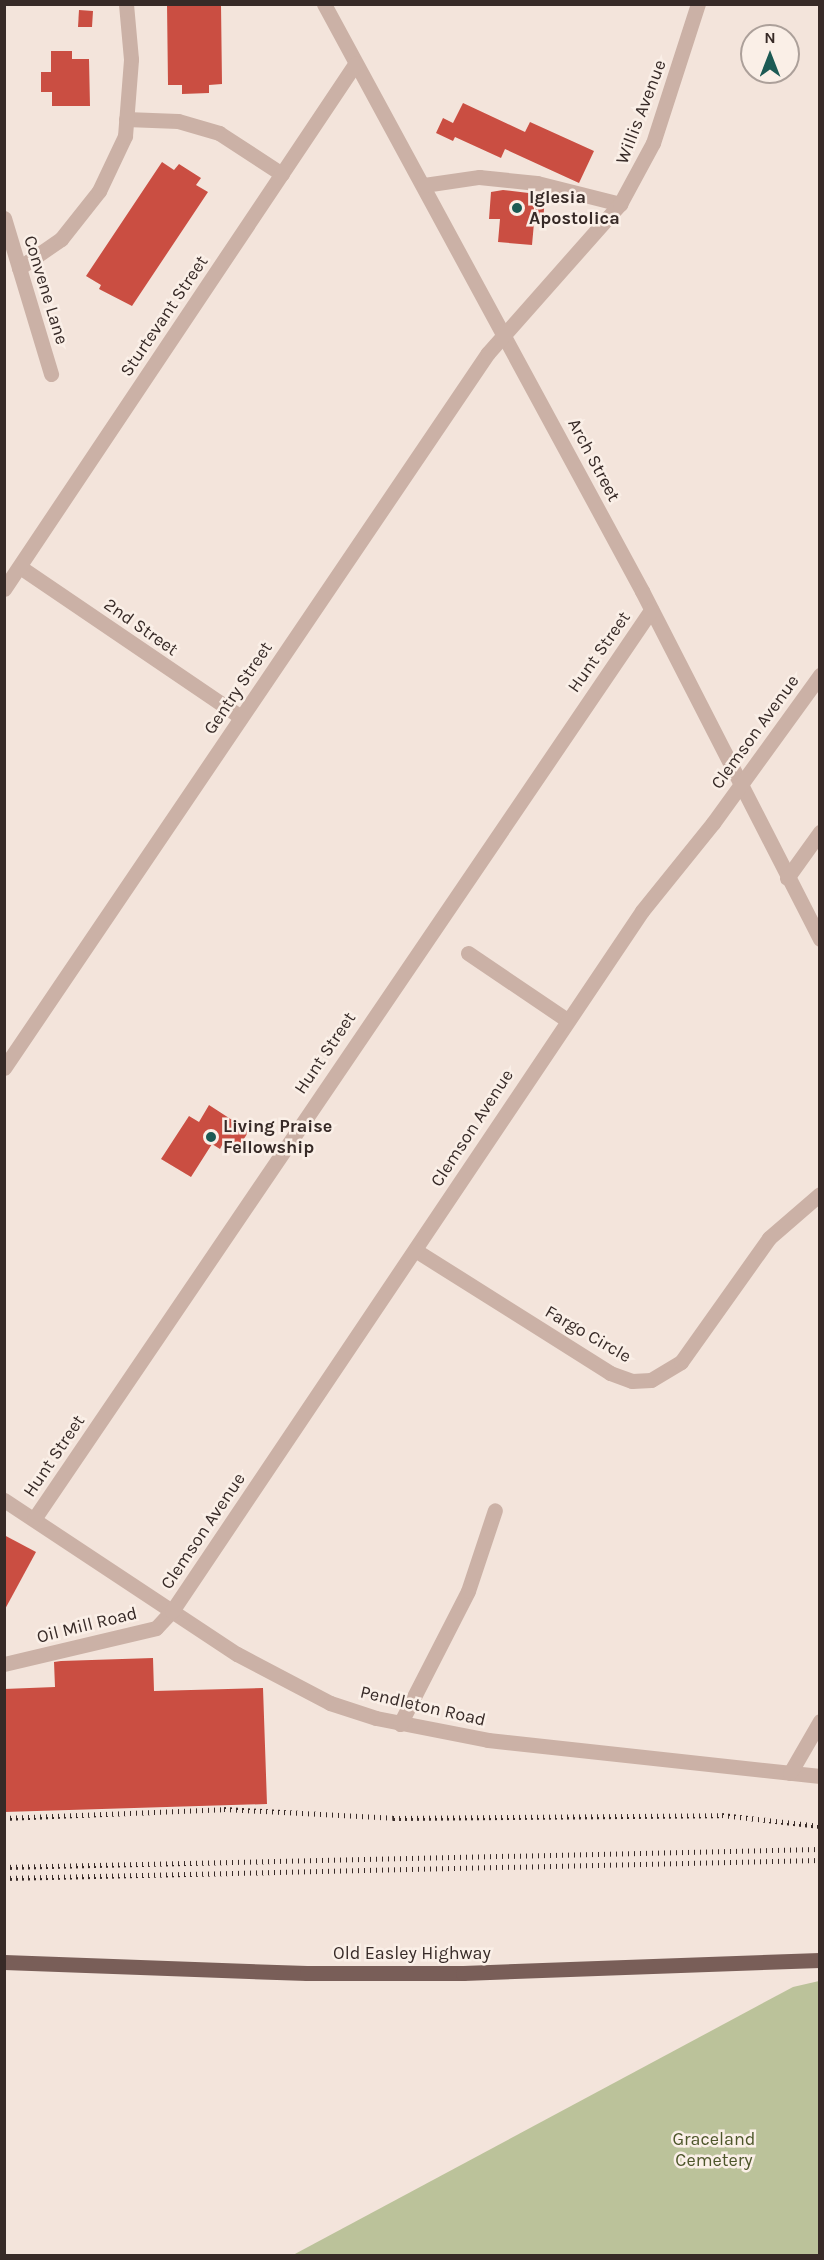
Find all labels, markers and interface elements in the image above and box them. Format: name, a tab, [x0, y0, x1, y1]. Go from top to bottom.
north arrow	[740, 24, 800, 84]
text: N	[764, 28, 776, 47]
street label: Willis Avenue	[611, 57, 671, 167]
place label: Iglesia Apostolica	[529, 187, 620, 230]
marker: Iglesia Apostolica	[510, 201, 524, 215]
street label: Convene Lane	[19, 233, 73, 347]
street label: Sturtevant Street	[116, 251, 212, 381]
street label: Arch Street	[563, 415, 625, 505]
street label: 2nd Street	[100, 594, 182, 660]
street label: Hunt Street	[563, 607, 635, 697]
street label: Gentry Street	[199, 638, 277, 738]
street label: Clemson Avenue	[706, 671, 804, 793]
street label: Hunt Street	[290, 1008, 360, 1098]
street label: Clemson Avenue	[426, 1065, 518, 1191]
place label: Living Praise Fellowship	[223, 1116, 332, 1158]
marker: Living Praise Fellowship	[204, 1130, 218, 1144]
street label: Fargo Circle	[541, 1301, 635, 1367]
street label: Hunt Street	[19, 1411, 89, 1501]
street label: Clemson Avenue	[156, 1469, 250, 1593]
street label: Oil Mill Road	[35, 1602, 139, 1648]
street label: Pendleton Road	[358, 1681, 488, 1731]
street label: Old Easley Highway	[333, 1942, 491, 1964]
park label: Graceland Cemetery	[672, 2129, 756, 2172]

